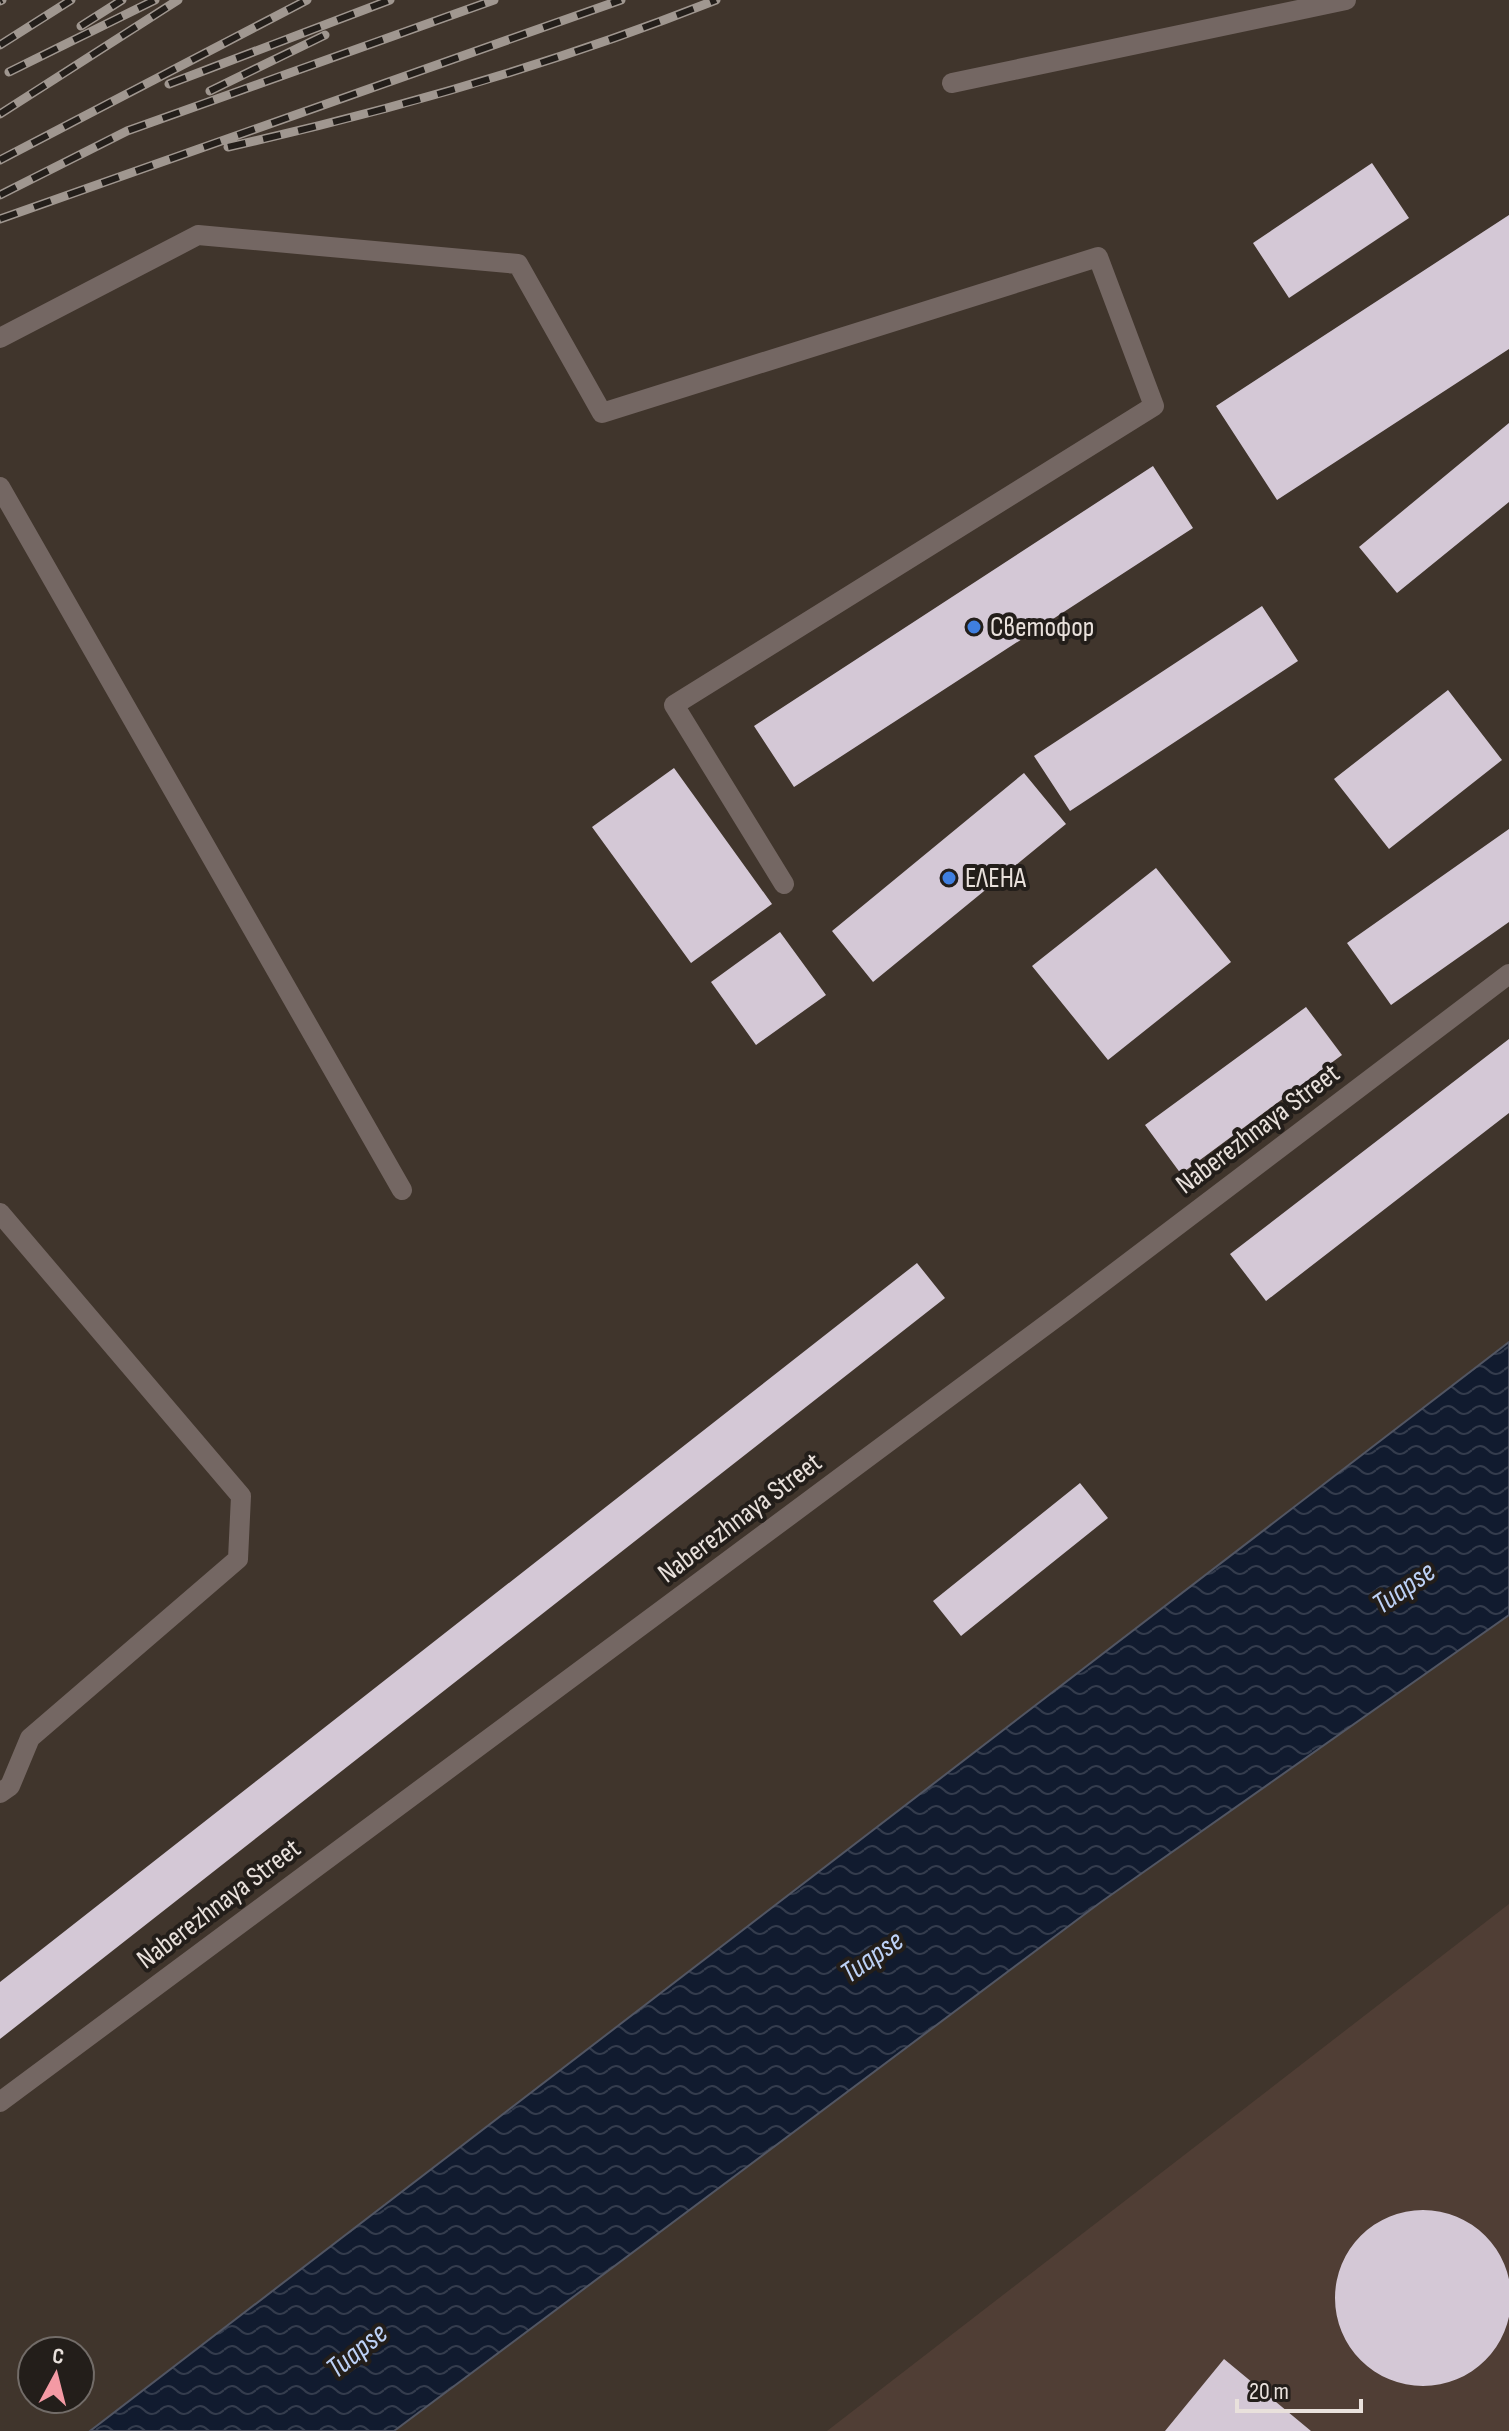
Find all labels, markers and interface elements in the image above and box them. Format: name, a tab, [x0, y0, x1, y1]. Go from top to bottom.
place label: Светофор	[990, 611, 1094, 644]
marker: Светофор	[965, 618, 983, 636]
place label: ЕЛЕНА	[965, 862, 1027, 895]
marker: ЕЛЕНА	[940, 869, 958, 887]
street label: Naberezhnaya Street	[1170, 1057, 1346, 1201]
street label: Naberezhnaya Street	[652, 1446, 828, 1590]
water label: Tuapse	[1366, 1553, 1443, 1622]
street label: Naberezhnaya Street	[131, 1832, 307, 1976]
water label: Tuapse	[834, 1922, 911, 1991]
water label: Tuapse	[319, 2315, 395, 2387]
north arrow	[16, 2335, 96, 2415]
text: С	[51, 2343, 66, 2371]
scale bar	[1237, 2363, 1361, 2413]
text: 20 m	[1249, 2377, 1289, 2406]

